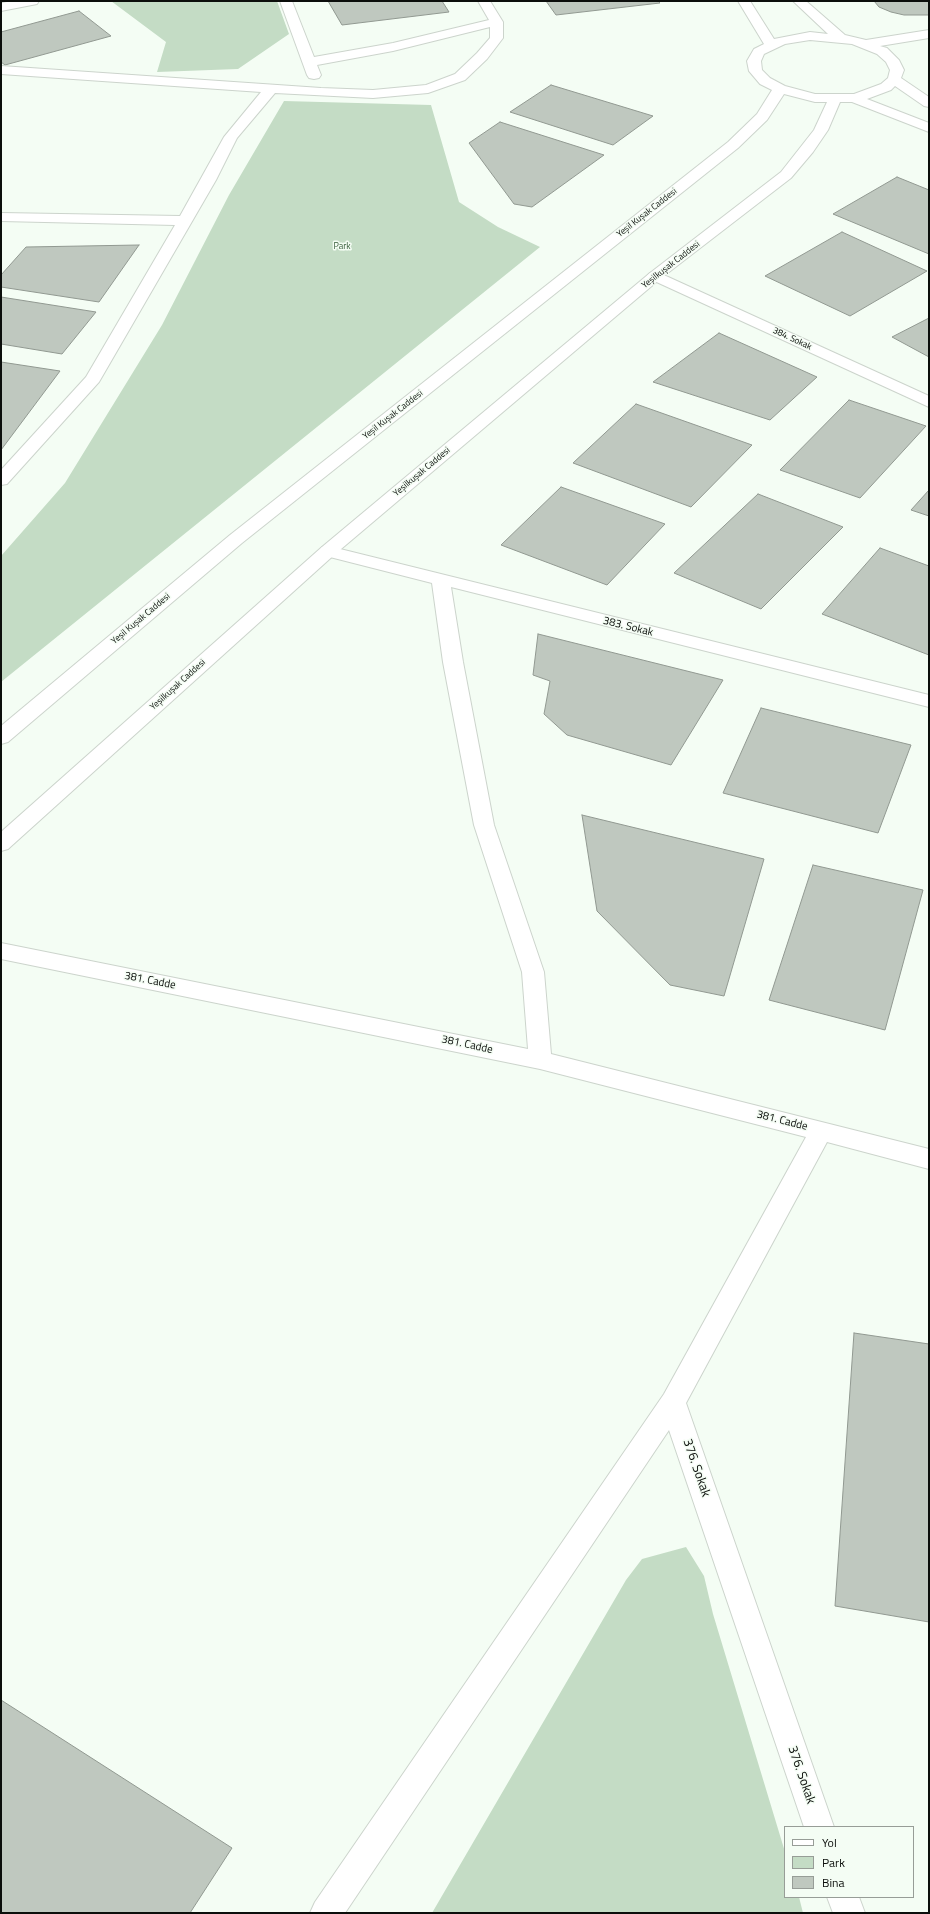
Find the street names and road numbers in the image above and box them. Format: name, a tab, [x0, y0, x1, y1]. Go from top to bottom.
street label: Yeşil Kuşak Caddesi	[615, 186, 679, 240]
street label: Yeşilkuşak Caddesi	[640, 239, 702, 291]
street label: 384. Sokak	[771, 325, 813, 353]
street label: Yeşil Kuşak Caddesi	[361, 388, 425, 442]
street label: Yeşilkuşak Caddesi	[391, 445, 453, 499]
street label: Yeşil Kuşak Caddesi	[109, 591, 173, 647]
street label: 383. Sokak	[602, 614, 654, 640]
street label: Yeşilkuşak Caddesi	[148, 657, 208, 713]
street label: 381. Cadde	[123, 970, 177, 992]
street label: 381. Cadde	[440, 1033, 494, 1057]
street label: 381. Cadde	[755, 1108, 809, 1134]
street label: 376. Sokak	[679, 1437, 713, 1499]
street label: 376. Sokak	[784, 1744, 818, 1806]

